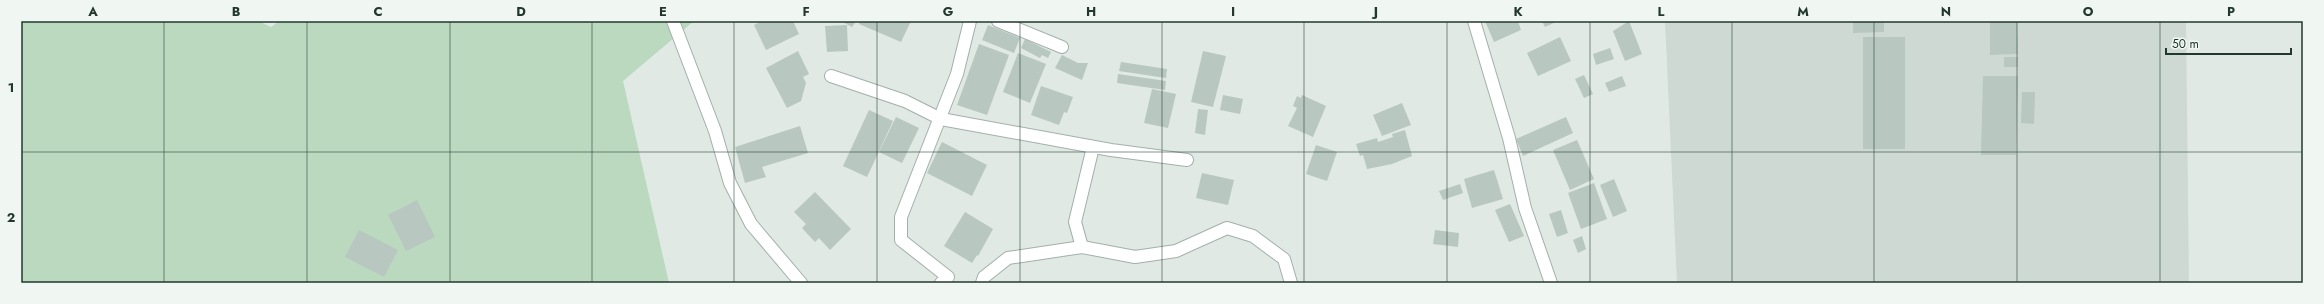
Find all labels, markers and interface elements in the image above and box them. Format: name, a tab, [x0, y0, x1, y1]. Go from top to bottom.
text: A	[87, 2, 98, 21]
text: B	[232, 2, 241, 21]
text: C	[373, 2, 383, 21]
text: D	[516, 2, 526, 21]
text: E	[659, 2, 667, 21]
text: F	[802, 2, 810, 21]
text: G	[943, 2, 954, 21]
text: H	[1086, 2, 1096, 21]
text: I	[1231, 2, 1235, 21]
text: J	[1371, 2, 1378, 21]
text: K	[1513, 2, 1523, 21]
text: L	[1658, 2, 1665, 21]
text: M	[1797, 2, 1809, 21]
text: N	[1941, 2, 1951, 21]
text: O	[2083, 2, 2094, 21]
text: P	[2227, 2, 2235, 21]
scale bar	[2166, 30, 2291, 56]
text: 50 m	[2172, 35, 2199, 53]
text: 1	[8, 78, 14, 97]
text: 2	[7, 208, 15, 227]

